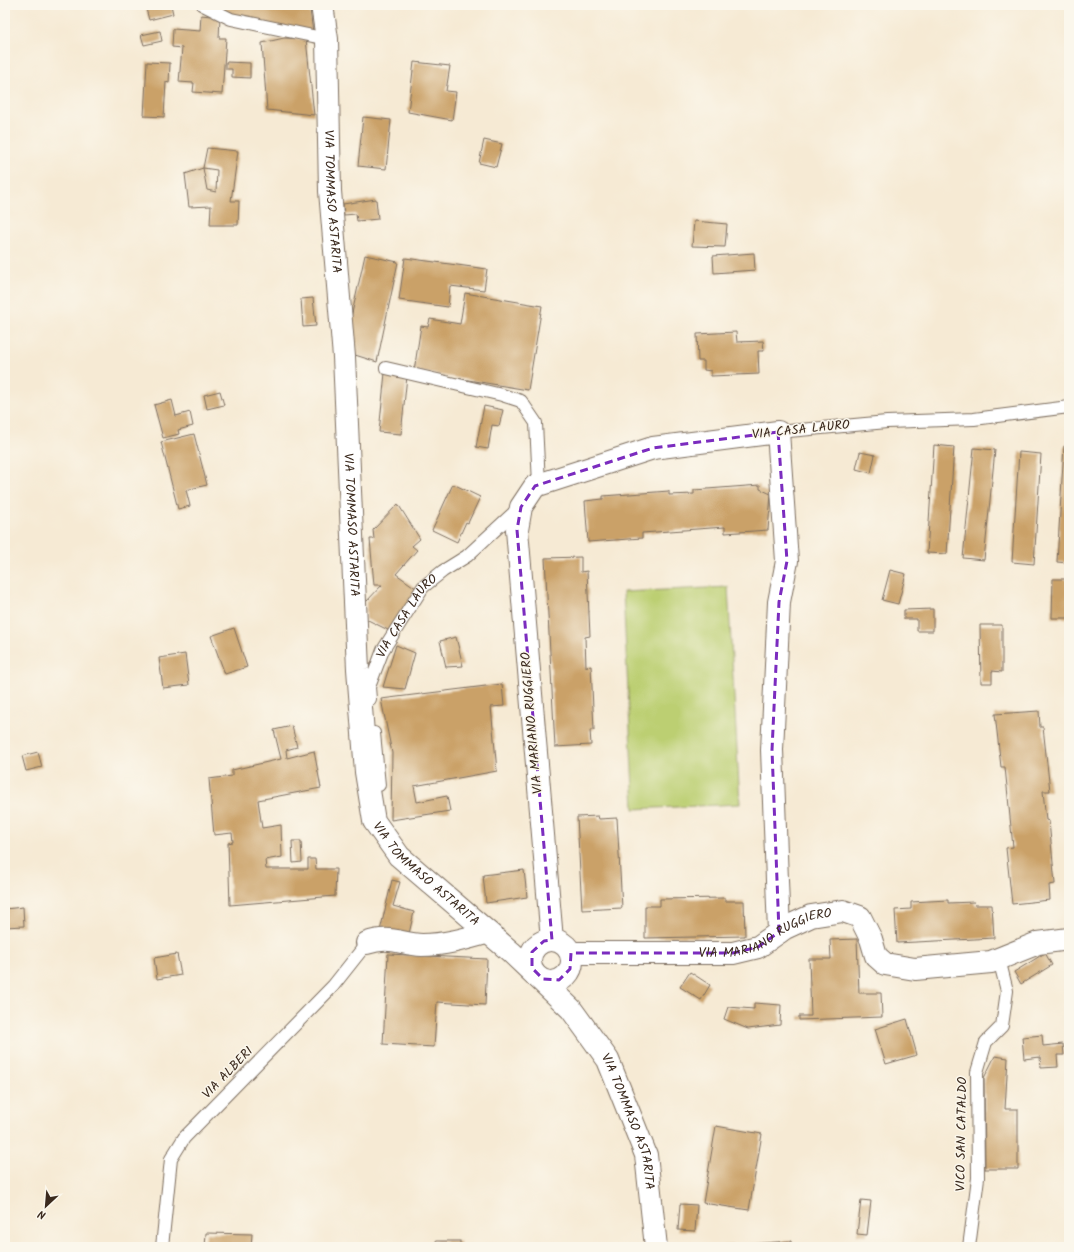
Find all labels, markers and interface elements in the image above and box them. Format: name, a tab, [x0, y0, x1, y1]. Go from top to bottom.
street label: VIA TOMMASO ASTARITA	[318, 130, 347, 274]
street label: VIA CASA LAURO	[751, 414, 851, 446]
street label: VIA TOMMASO ASTARITA	[338, 453, 365, 597]
street label: VIA CASA LAURO	[370, 569, 442, 661]
street label: VIA MARIANO RUGGIERO	[515, 651, 549, 795]
street label: VIA TOMMASO ASTARITA	[367, 817, 485, 931]
street label: VIA MARIANO RUGGIERO	[699, 902, 833, 964]
street label: VIA ALBERI	[197, 1042, 259, 1104]
street label: VIA TOMMASO ASTARITA	[596, 1049, 660, 1191]
street label: VICO SAN CATALDO	[951, 1076, 974, 1192]
north arrow	[26, 1186, 66, 1226]
text: N	[35, 1204, 49, 1224]

